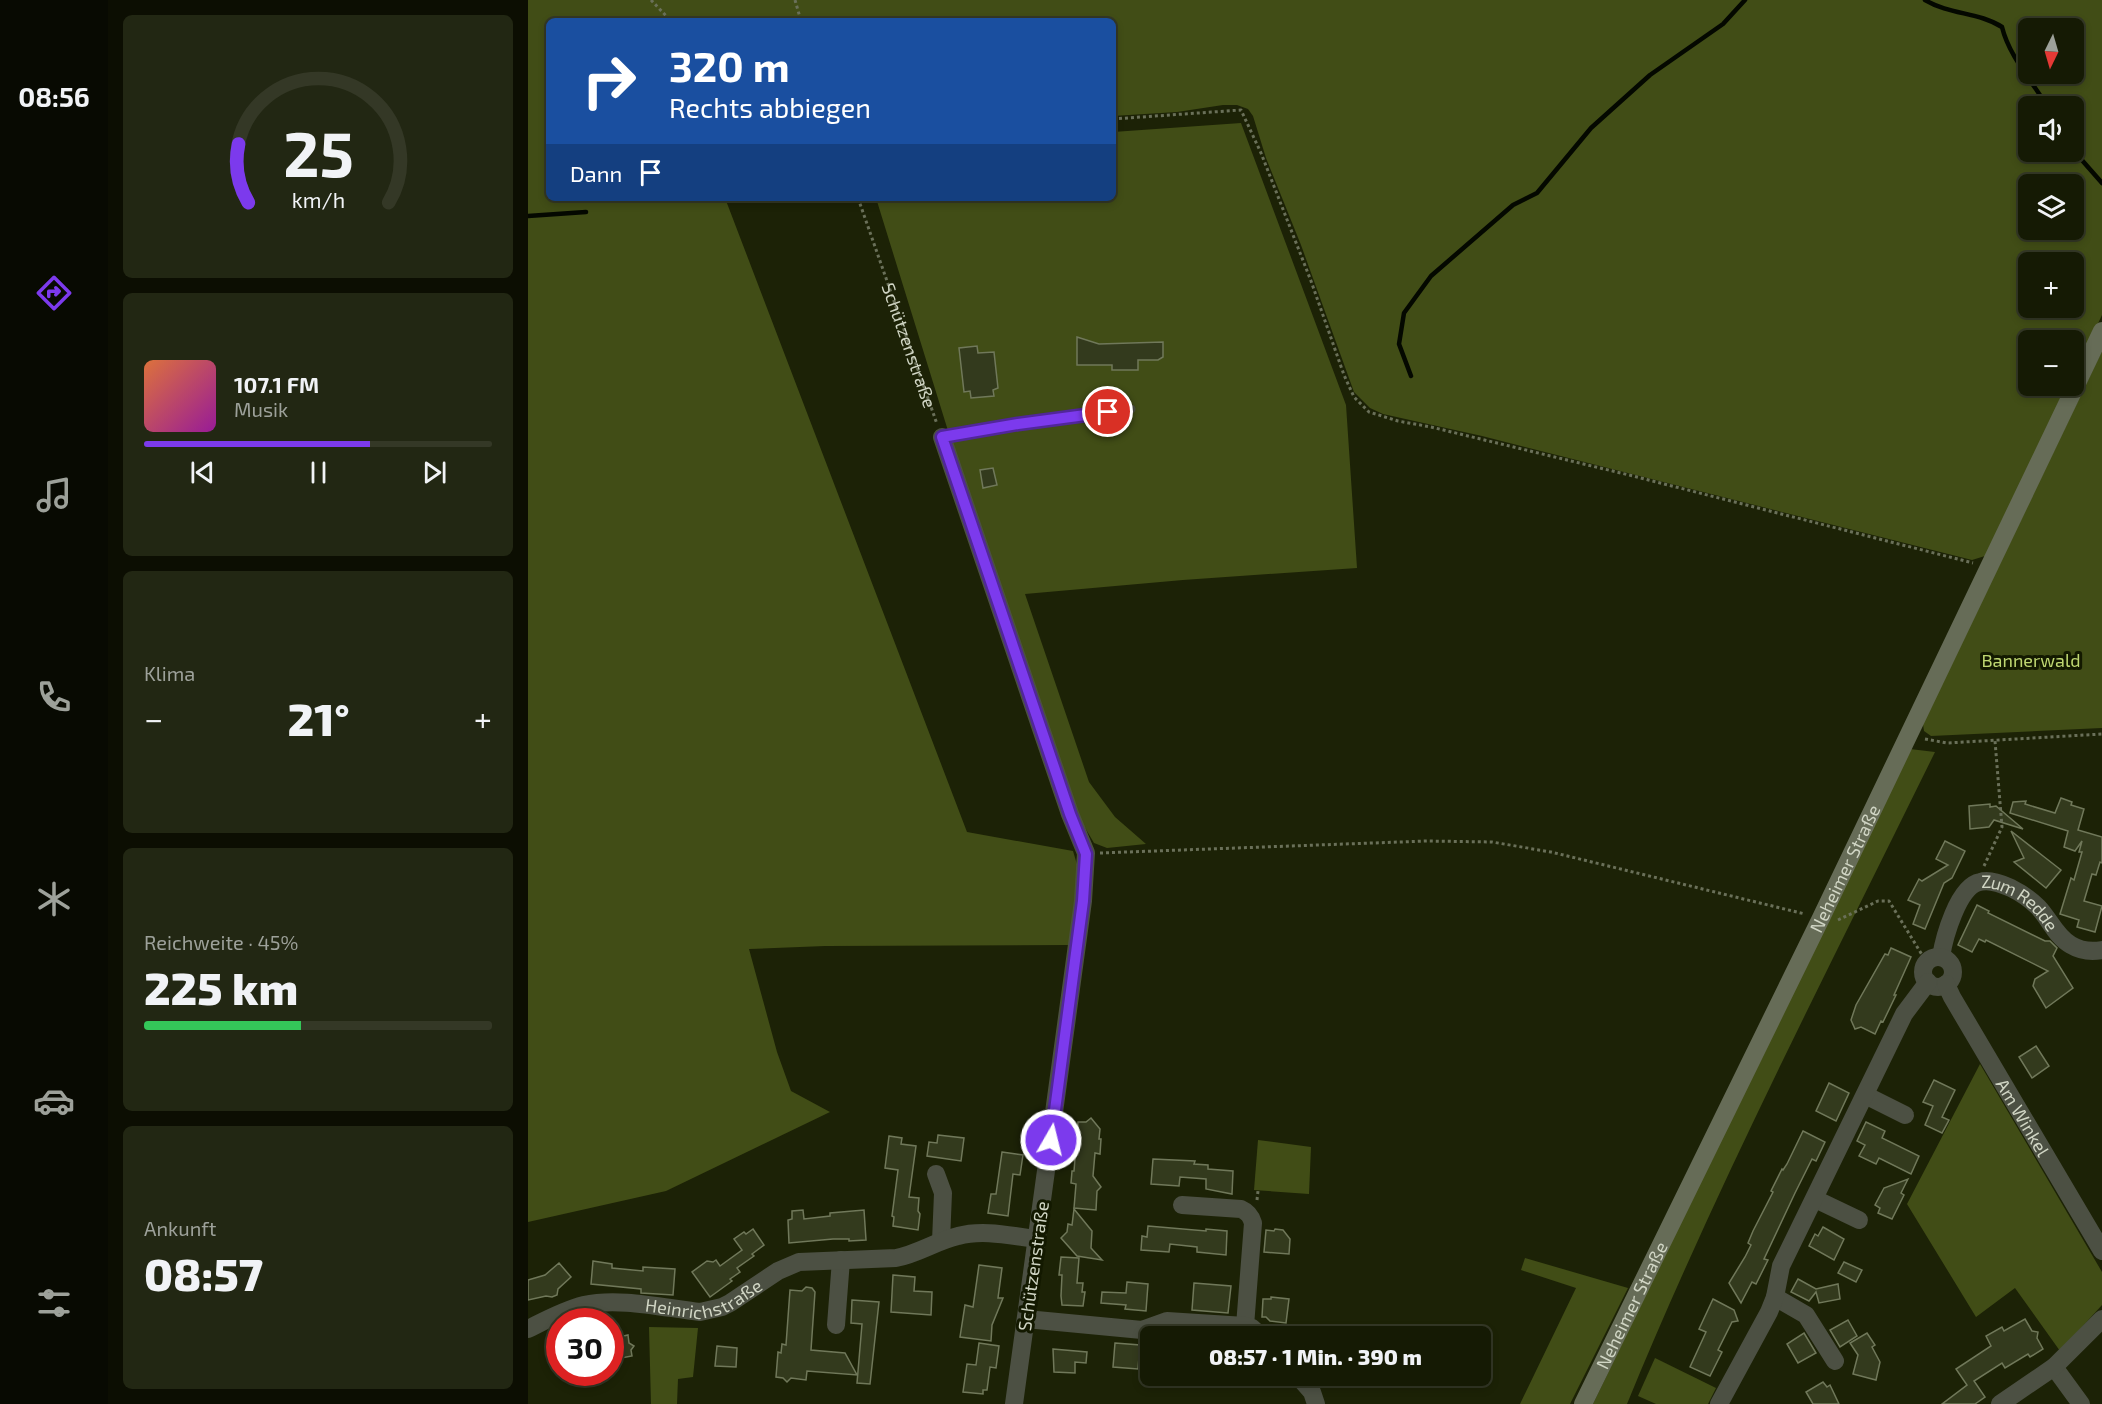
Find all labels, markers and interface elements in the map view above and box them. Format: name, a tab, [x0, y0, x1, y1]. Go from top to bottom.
north arrow	[2018, 18, 2084, 84]
map controls	[2018, 18, 2084, 396]
text: 320 m	[669, 40, 790, 90]
icon: right	[570, 42, 648, 120]
text: 08:56	[18, 80, 90, 112]
text: Rechts abbiegen	[669, 91, 871, 123]
button: sound	[2018, 96, 2084, 162]
text: 25	[283, 116, 353, 191]
icon: arrive	[634, 156, 667, 189]
text: Dann	[570, 160, 622, 186]
button: layers	[2018, 174, 2084, 240]
text: km/h	[291, 188, 345, 213]
button: +	[2018, 252, 2084, 318]
icon: directions	[33, 272, 75, 314]
street label: Schützenstraße	[878, 280, 941, 411]
button: −	[2018, 330, 2084, 396]
text: 107.1 FM	[234, 371, 319, 397]
pin	[1082, 386, 1133, 437]
icon: arrive	[1091, 395, 1124, 428]
text: Musik	[234, 397, 288, 421]
icon: previous	[186, 456, 219, 489]
icon: pause	[302, 456, 335, 489]
icon: next	[418, 456, 451, 489]
icon: music	[33, 474, 75, 516]
park label: Bannerwald	[1981, 649, 2081, 671]
text: Klima	[144, 661, 195, 685]
icon: phone	[33, 676, 75, 718]
text: 21°	[288, 691, 350, 745]
text: −	[144, 698, 163, 738]
text: +	[474, 698, 492, 738]
street label: Neheimer Straße	[1805, 801, 1885, 936]
street label: Zum Redde	[1981, 870, 2063, 935]
icon: climate	[33, 878, 75, 920]
text: Reichweite · 45%	[144, 930, 298, 954]
text: 225 km	[144, 960, 298, 1014]
street label: Am Winkel	[1992, 1074, 2055, 1161]
icon: car	[33, 1080, 75, 1122]
position arrow	[1019, 1108, 1083, 1172]
street label: Schützenstraße	[1013, 1200, 1053, 1332]
text: Ankunft	[144, 1216, 216, 1240]
street label: Neheimer Straße	[1591, 1238, 1672, 1373]
text: 08:57	[144, 1246, 263, 1300]
street label: Heinrichstraße	[644, 1274, 766, 1323]
icon: filters	[33, 1282, 75, 1324]
speed limit sign: 30	[546, 1308, 624, 1386]
text: 08:57 · 1 Min. · 390 m	[1209, 1343, 1422, 1369]

